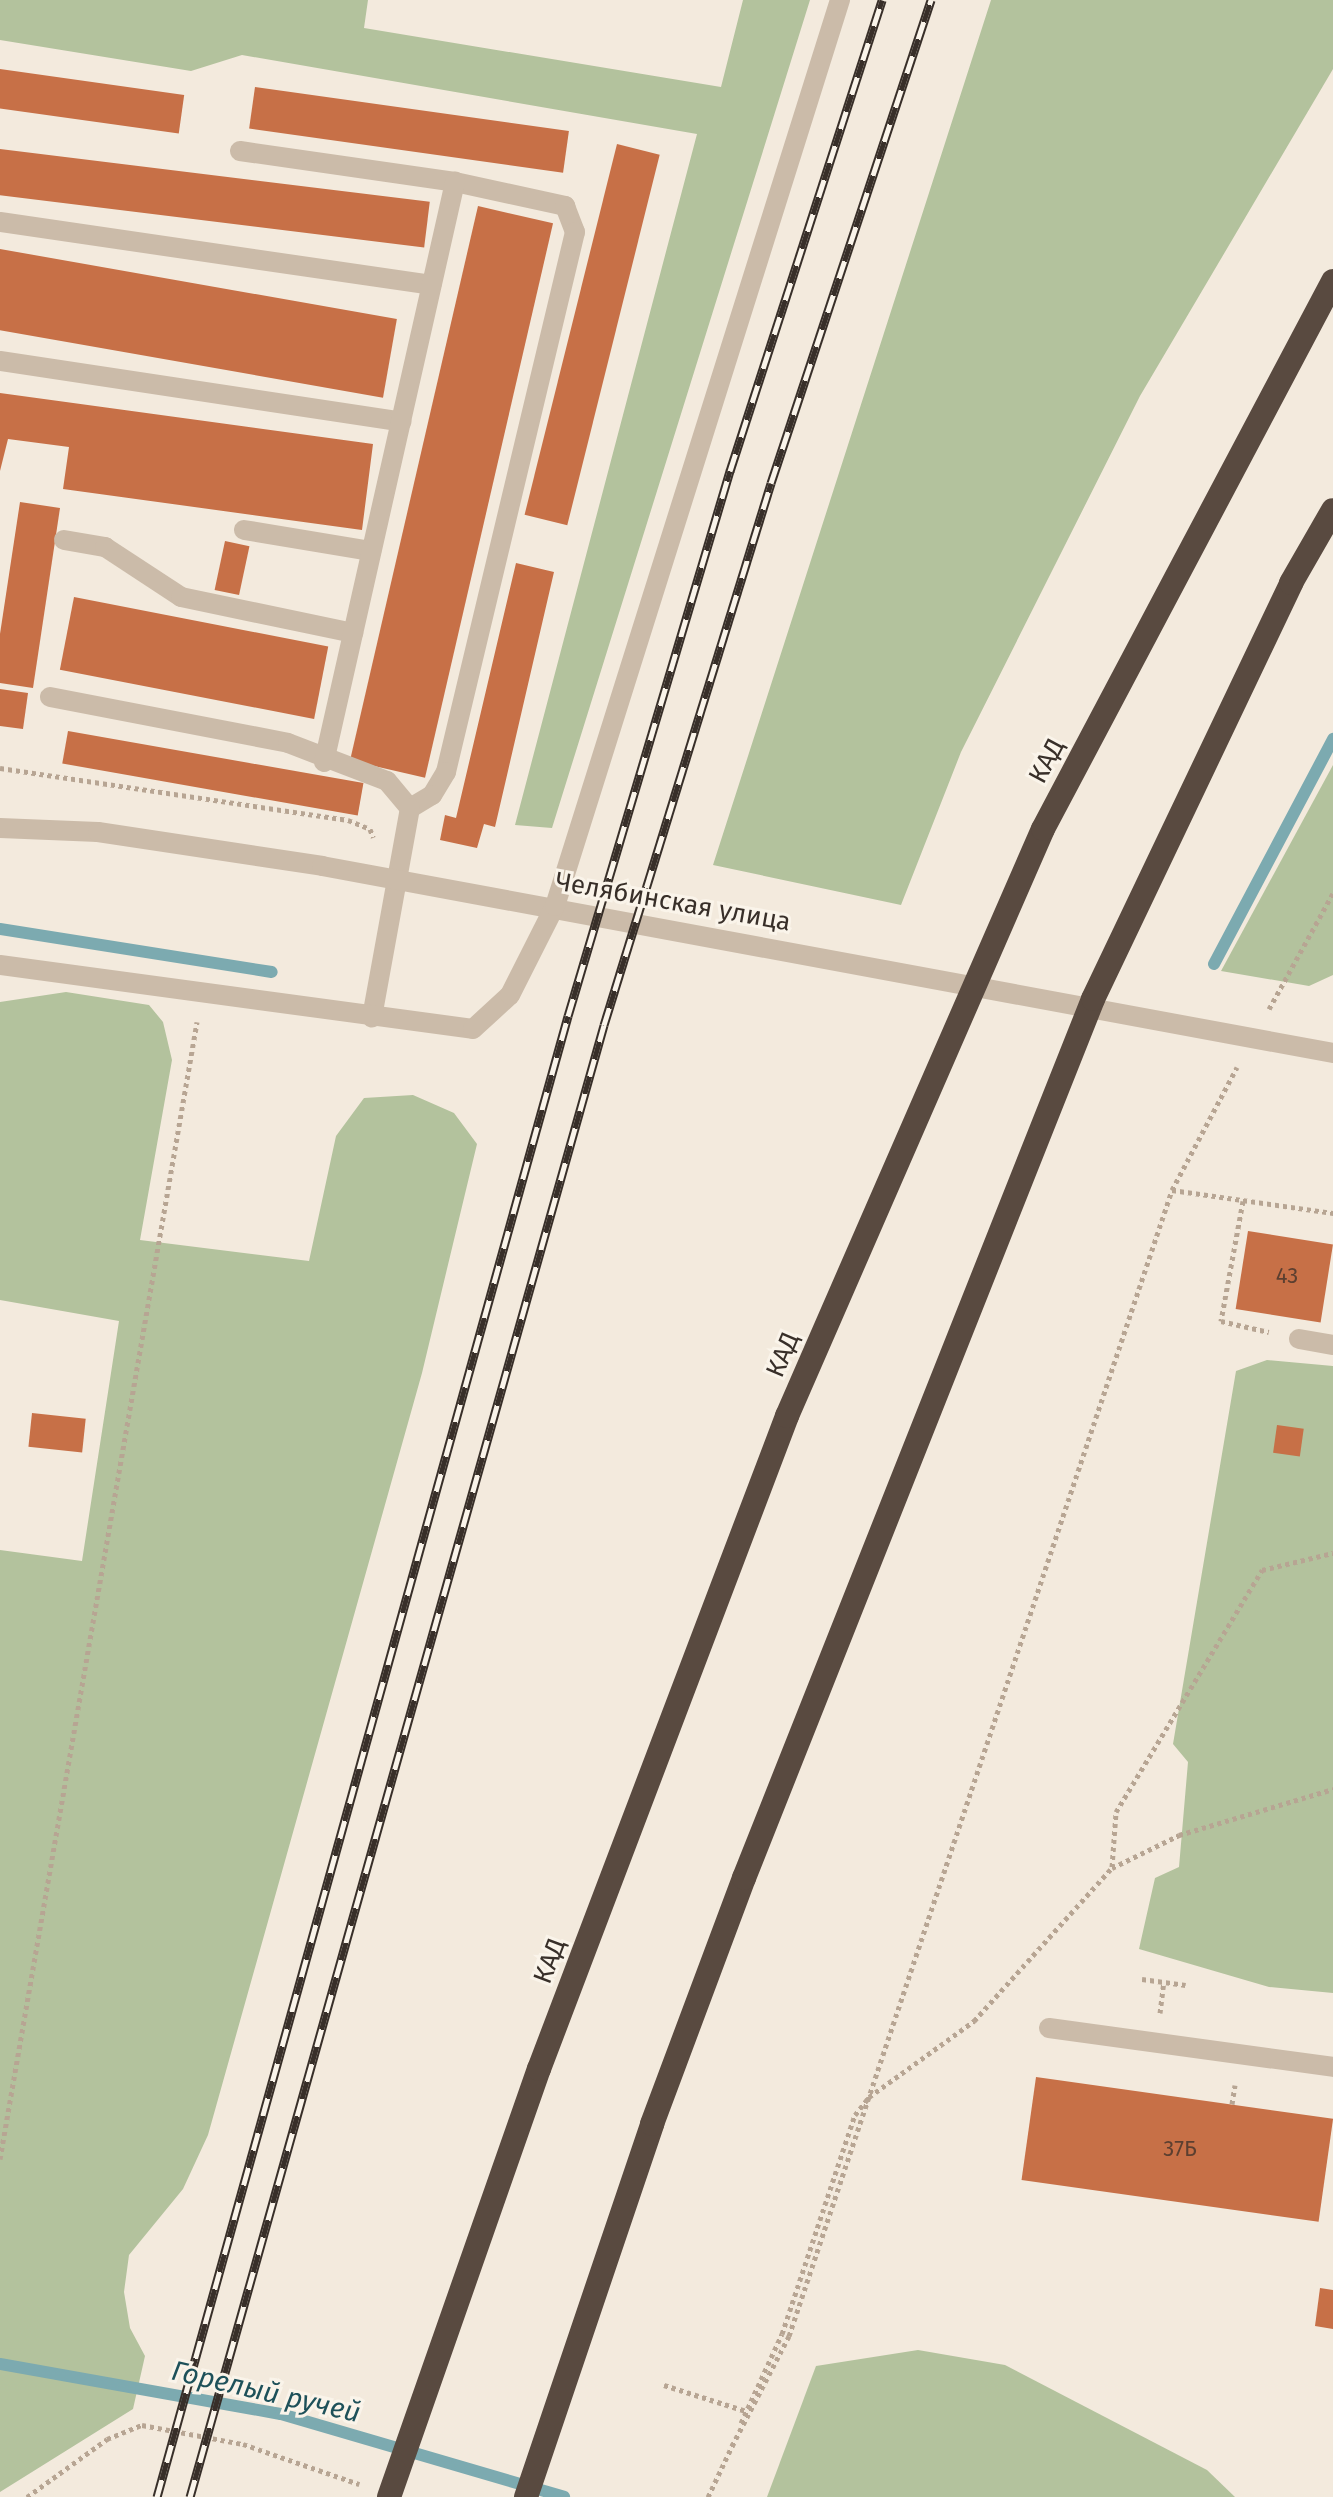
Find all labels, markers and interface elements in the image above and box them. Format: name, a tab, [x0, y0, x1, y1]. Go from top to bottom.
street label: КАД	[1022, 733, 1072, 789]
street label: Челябинская улица	[553, 866, 793, 938]
house number: 43	[1276, 1263, 1298, 1289]
street label: КАД	[760, 1328, 806, 1382]
street label: КАД	[527, 1934, 573, 1988]
house number: 37Б	[1163, 2136, 1197, 2162]
water label: Горелый ручей	[168, 2354, 364, 2430]

